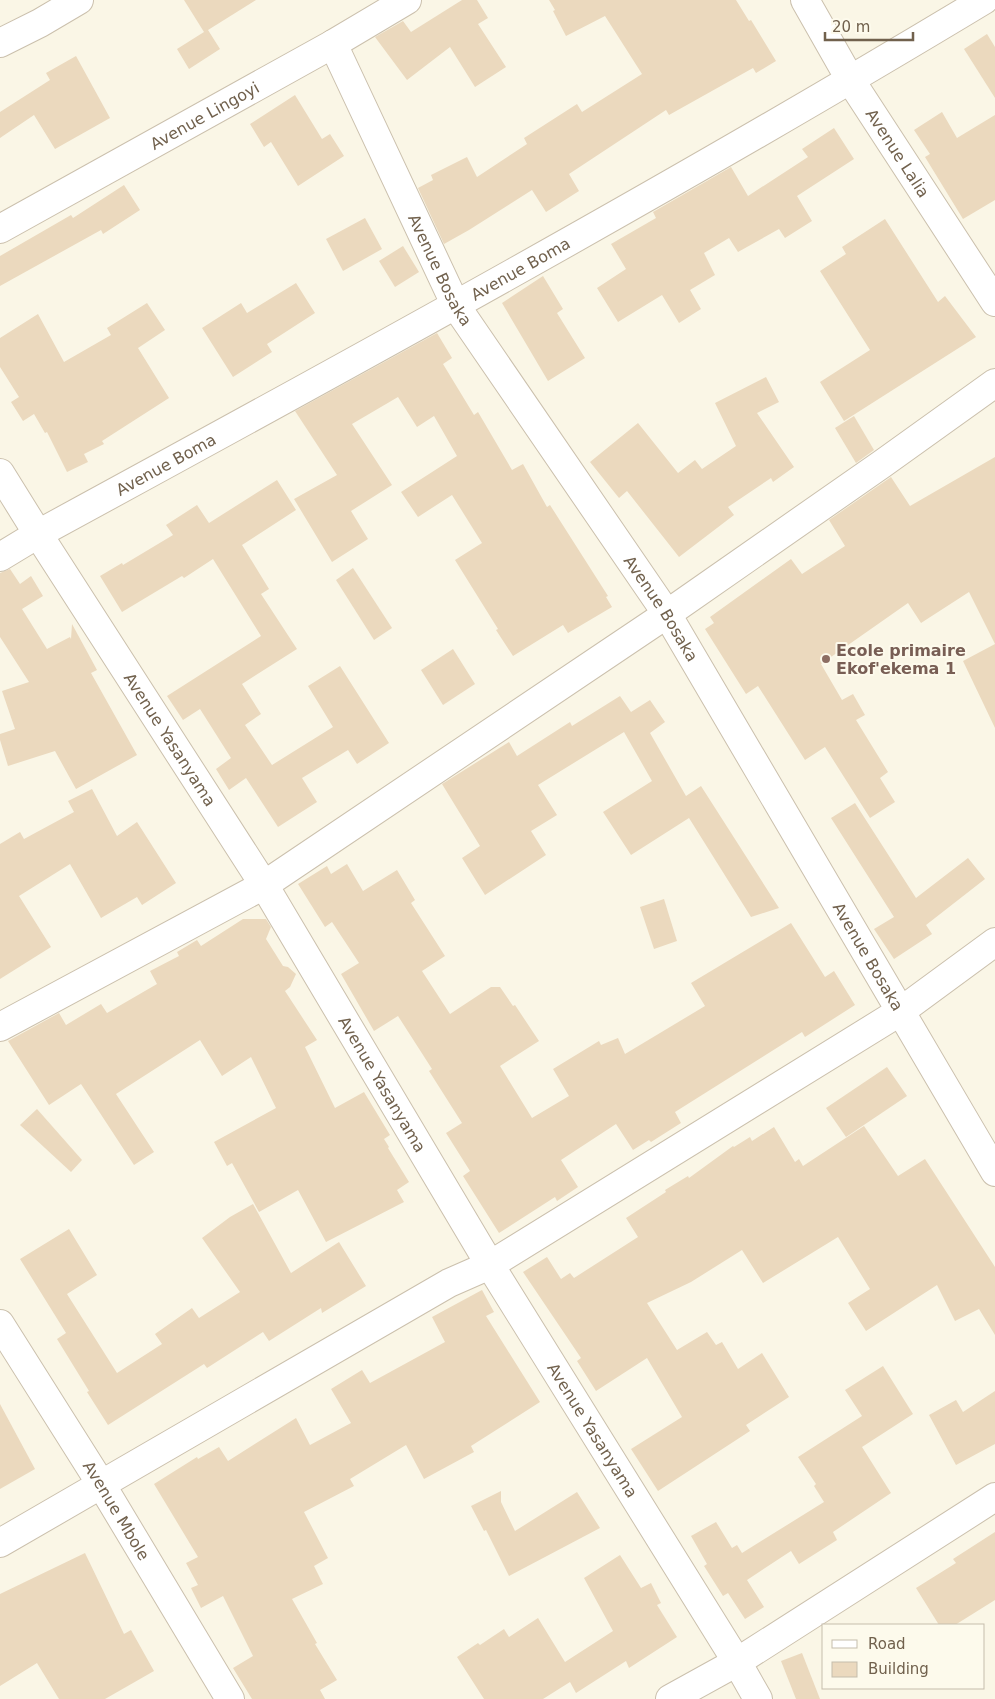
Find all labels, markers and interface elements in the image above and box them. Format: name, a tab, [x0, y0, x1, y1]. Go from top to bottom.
scale bar	[825, 10, 912, 42]
text: 20 m	[832, 18, 870, 36]
street label: Avenue Lingoyi	[147, 78, 263, 154]
street label: Avenue Lalia	[862, 105, 933, 201]
street label: Avenue Bosaka	[404, 211, 476, 330]
street label: Avenue Boma	[468, 234, 574, 304]
street label: Avenue Boma	[113, 430, 219, 500]
street label: Avenue Bosaka	[620, 552, 702, 665]
place label: Ecole primaire Ekof'ekema 1	[836, 641, 966, 678]
marker: Ecole primaire Ekof'ekema 1	[820, 653, 832, 665]
street label: Avenue Yasanyama	[120, 669, 220, 810]
street label: Avenue Bosaka	[829, 899, 907, 1014]
street label: Avenue Yasanyama	[334, 1013, 430, 1156]
street label: Avenue Yasanyama	[543, 1360, 641, 1501]
street label: Avenue Mbole	[79, 1458, 154, 1564]
legend	[822, 1624, 985, 1689]
text: Road	[868, 1635, 906, 1653]
text: Building	[868, 1660, 929, 1678]

